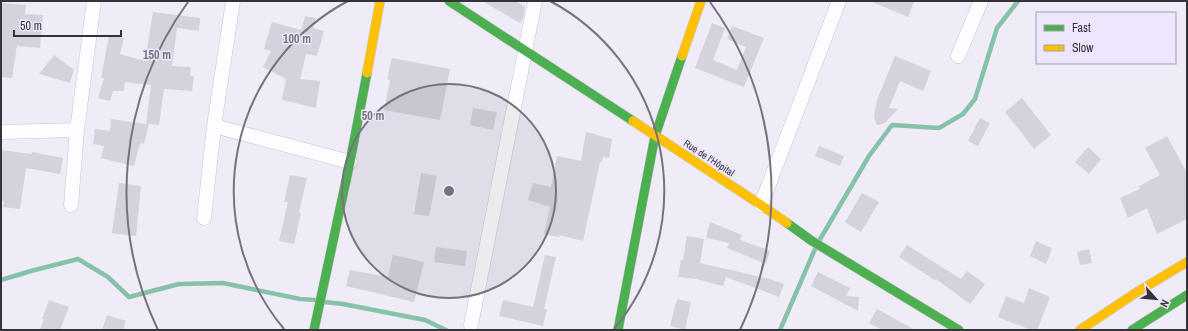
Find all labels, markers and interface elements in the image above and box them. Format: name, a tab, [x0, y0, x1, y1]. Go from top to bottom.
scale bar	[14, 12, 121, 38]
legend	[1036, 12, 1176, 64]
text: 50 m	[20, 18, 42, 34]
text: Fast	[1072, 20, 1091, 36]
text: 100 m	[283, 31, 311, 47]
text: Slow	[1072, 40, 1094, 56]
text: 150 m	[143, 47, 171, 63]
text: 50 m	[362, 108, 384, 124]
street label: Rue de l'Hôpital	[681, 137, 737, 179]
centre of rings	[442, 184, 456, 198]
north arrow	[1136, 279, 1176, 319]
text: N	[1157, 297, 1173, 310]

